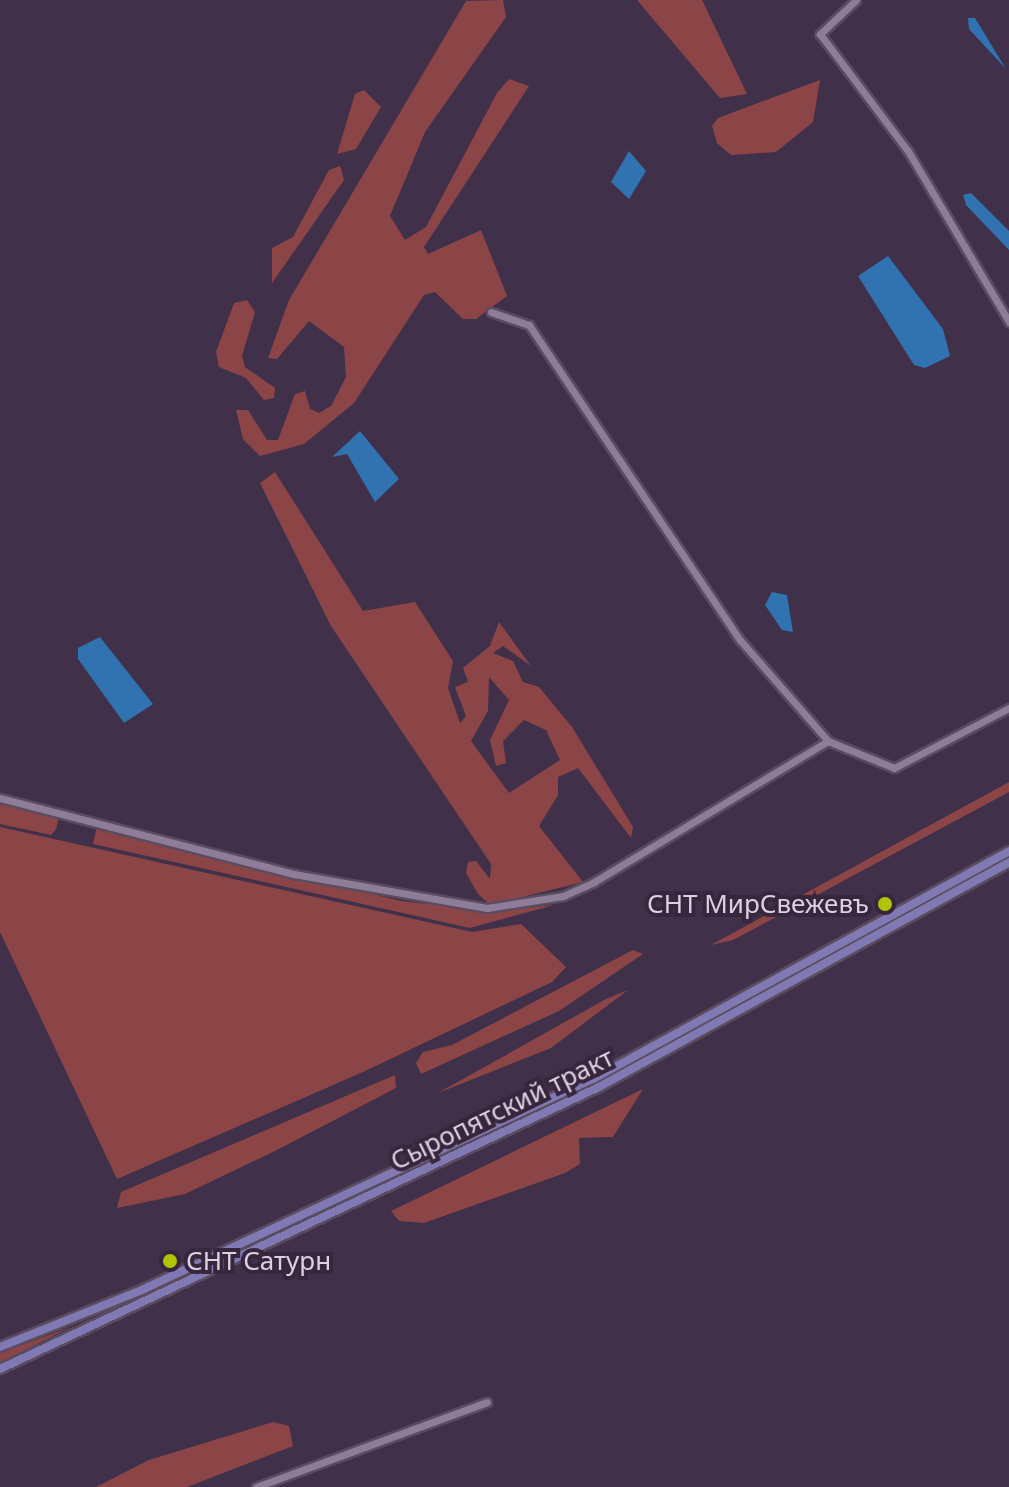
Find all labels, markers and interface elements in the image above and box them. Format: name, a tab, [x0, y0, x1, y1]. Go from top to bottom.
place label: СНТ МирСвежевъ	[647, 888, 869, 920]
marker: СНТ МирСвежевъ	[876, 895, 894, 913]
street label: Сыропятский тракт	[385, 1041, 619, 1177]
place label: СНТ Сатурн	[186, 1245, 331, 1277]
marker: СНТ Сатурн	[161, 1252, 179, 1270]

